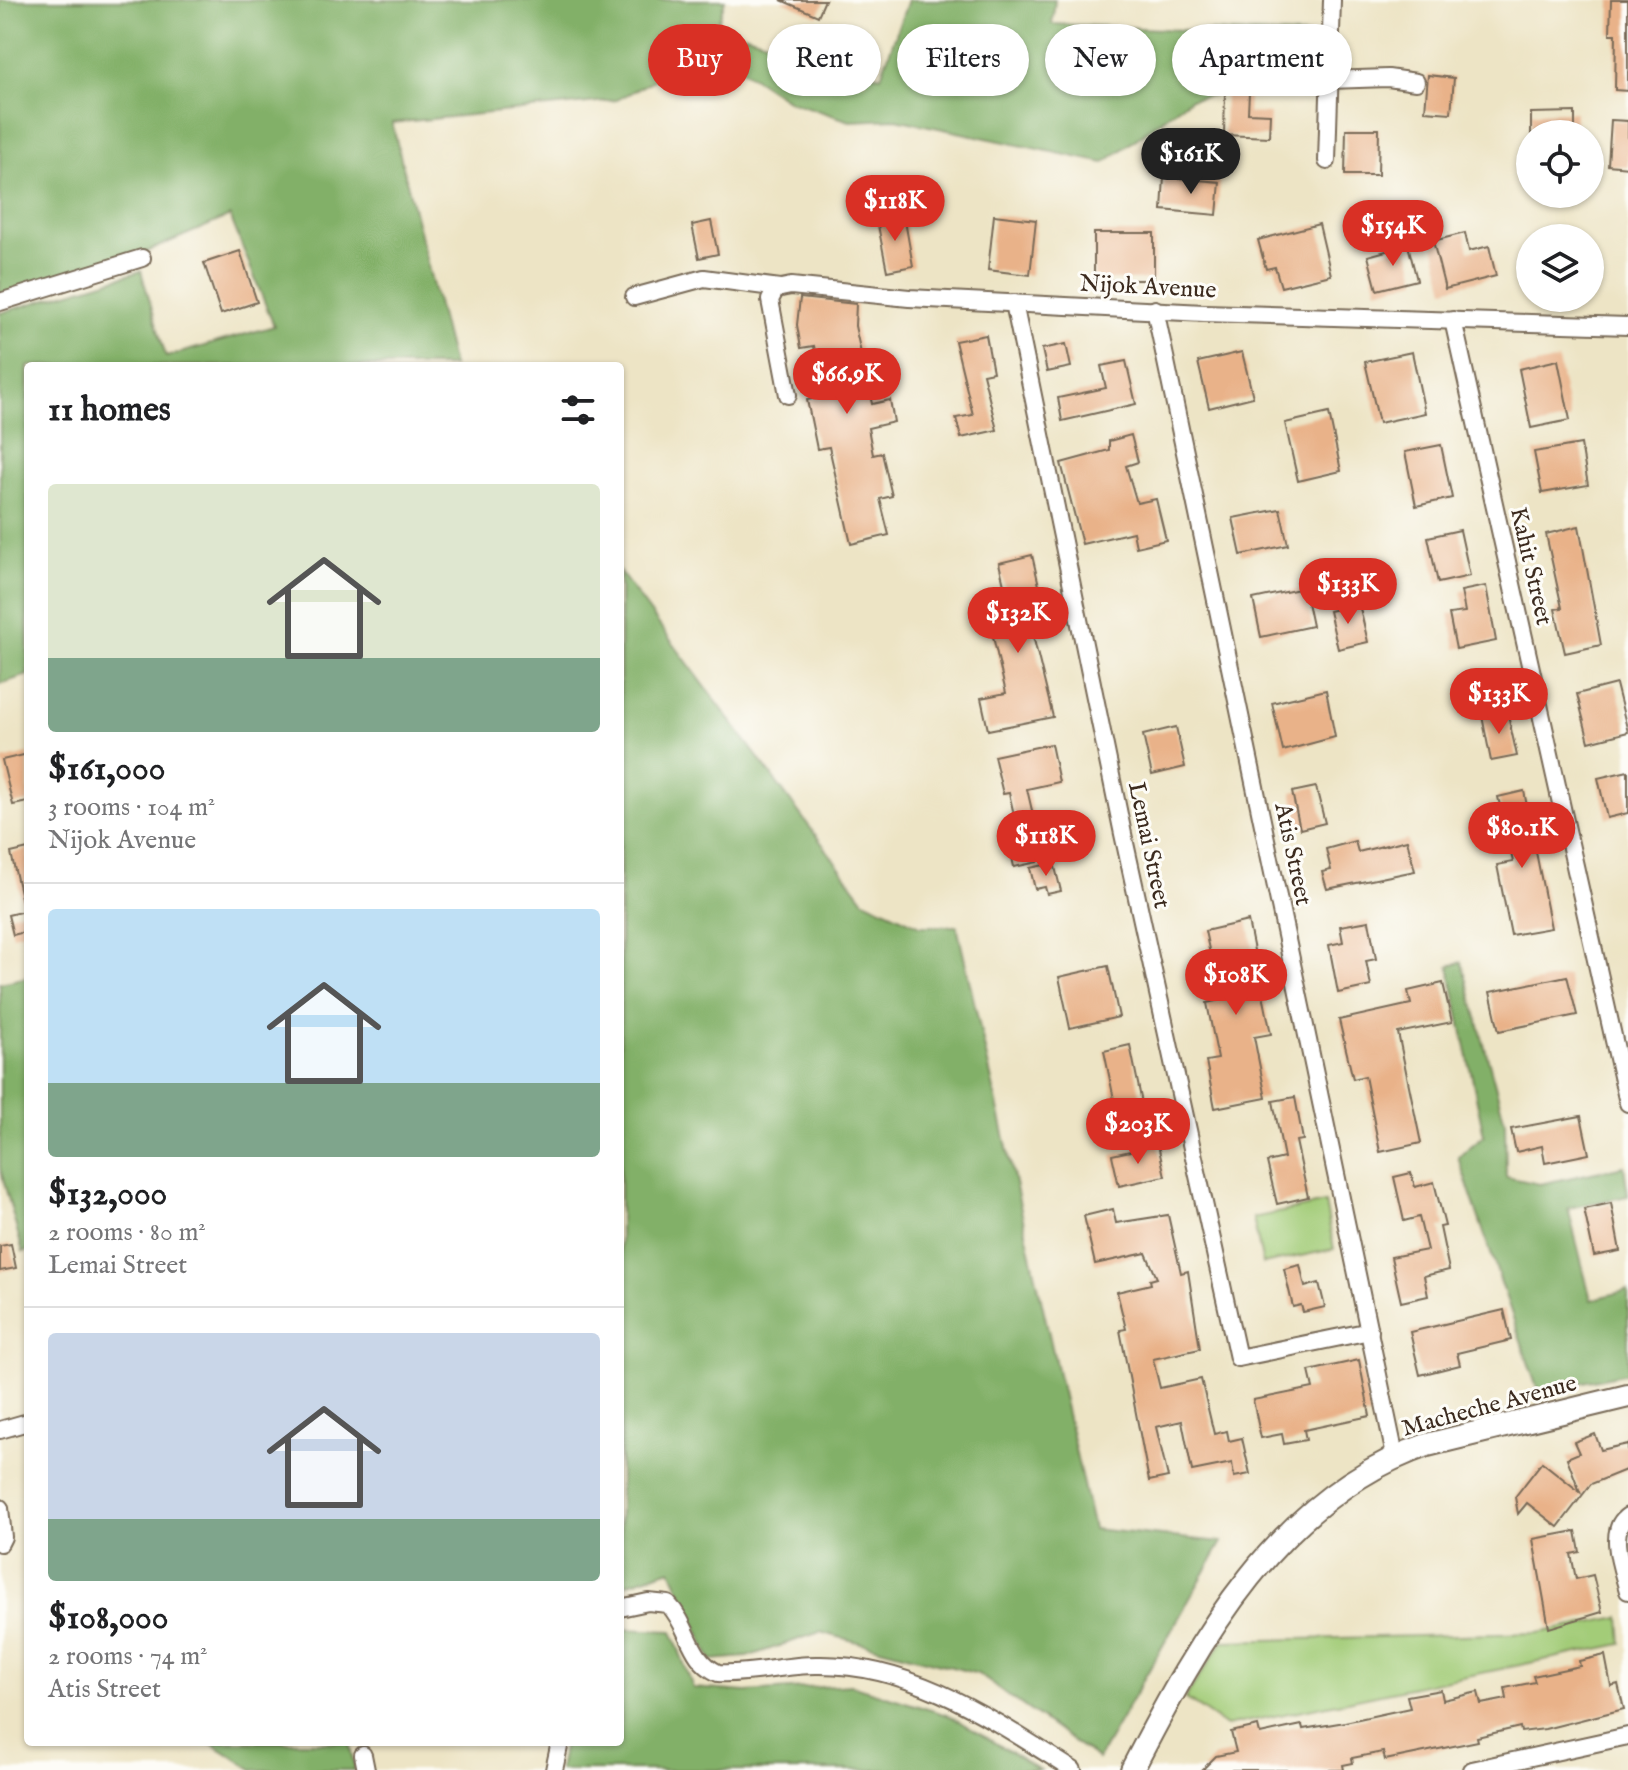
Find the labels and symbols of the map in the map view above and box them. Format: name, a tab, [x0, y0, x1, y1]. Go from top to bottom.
pin: $161K	[1135, 128, 1247, 196]
pin: $118K	[839, 175, 951, 243]
pin: $154K	[1337, 200, 1449, 268]
street label: Nijok Avenue	[1079, 268, 1217, 307]
pin: $66.9K	[782, 348, 912, 416]
street label: Kahit Street	[1502, 504, 1559, 628]
pin: $133K	[1292, 558, 1404, 626]
pin: $132K	[962, 587, 1074, 655]
pin: $133K	[1443, 668, 1555, 736]
street label: Lemai Street	[1120, 779, 1177, 911]
street label: Atis Street	[1266, 799, 1319, 908]
pin: $80.1K	[1457, 802, 1587, 870]
pin: $118K	[990, 810, 1102, 878]
pin: $108K	[1180, 949, 1292, 1017]
pin: $203K	[1082, 1098, 1194, 1166]
street label: Macheche Avenue	[1399, 1368, 1580, 1445]

